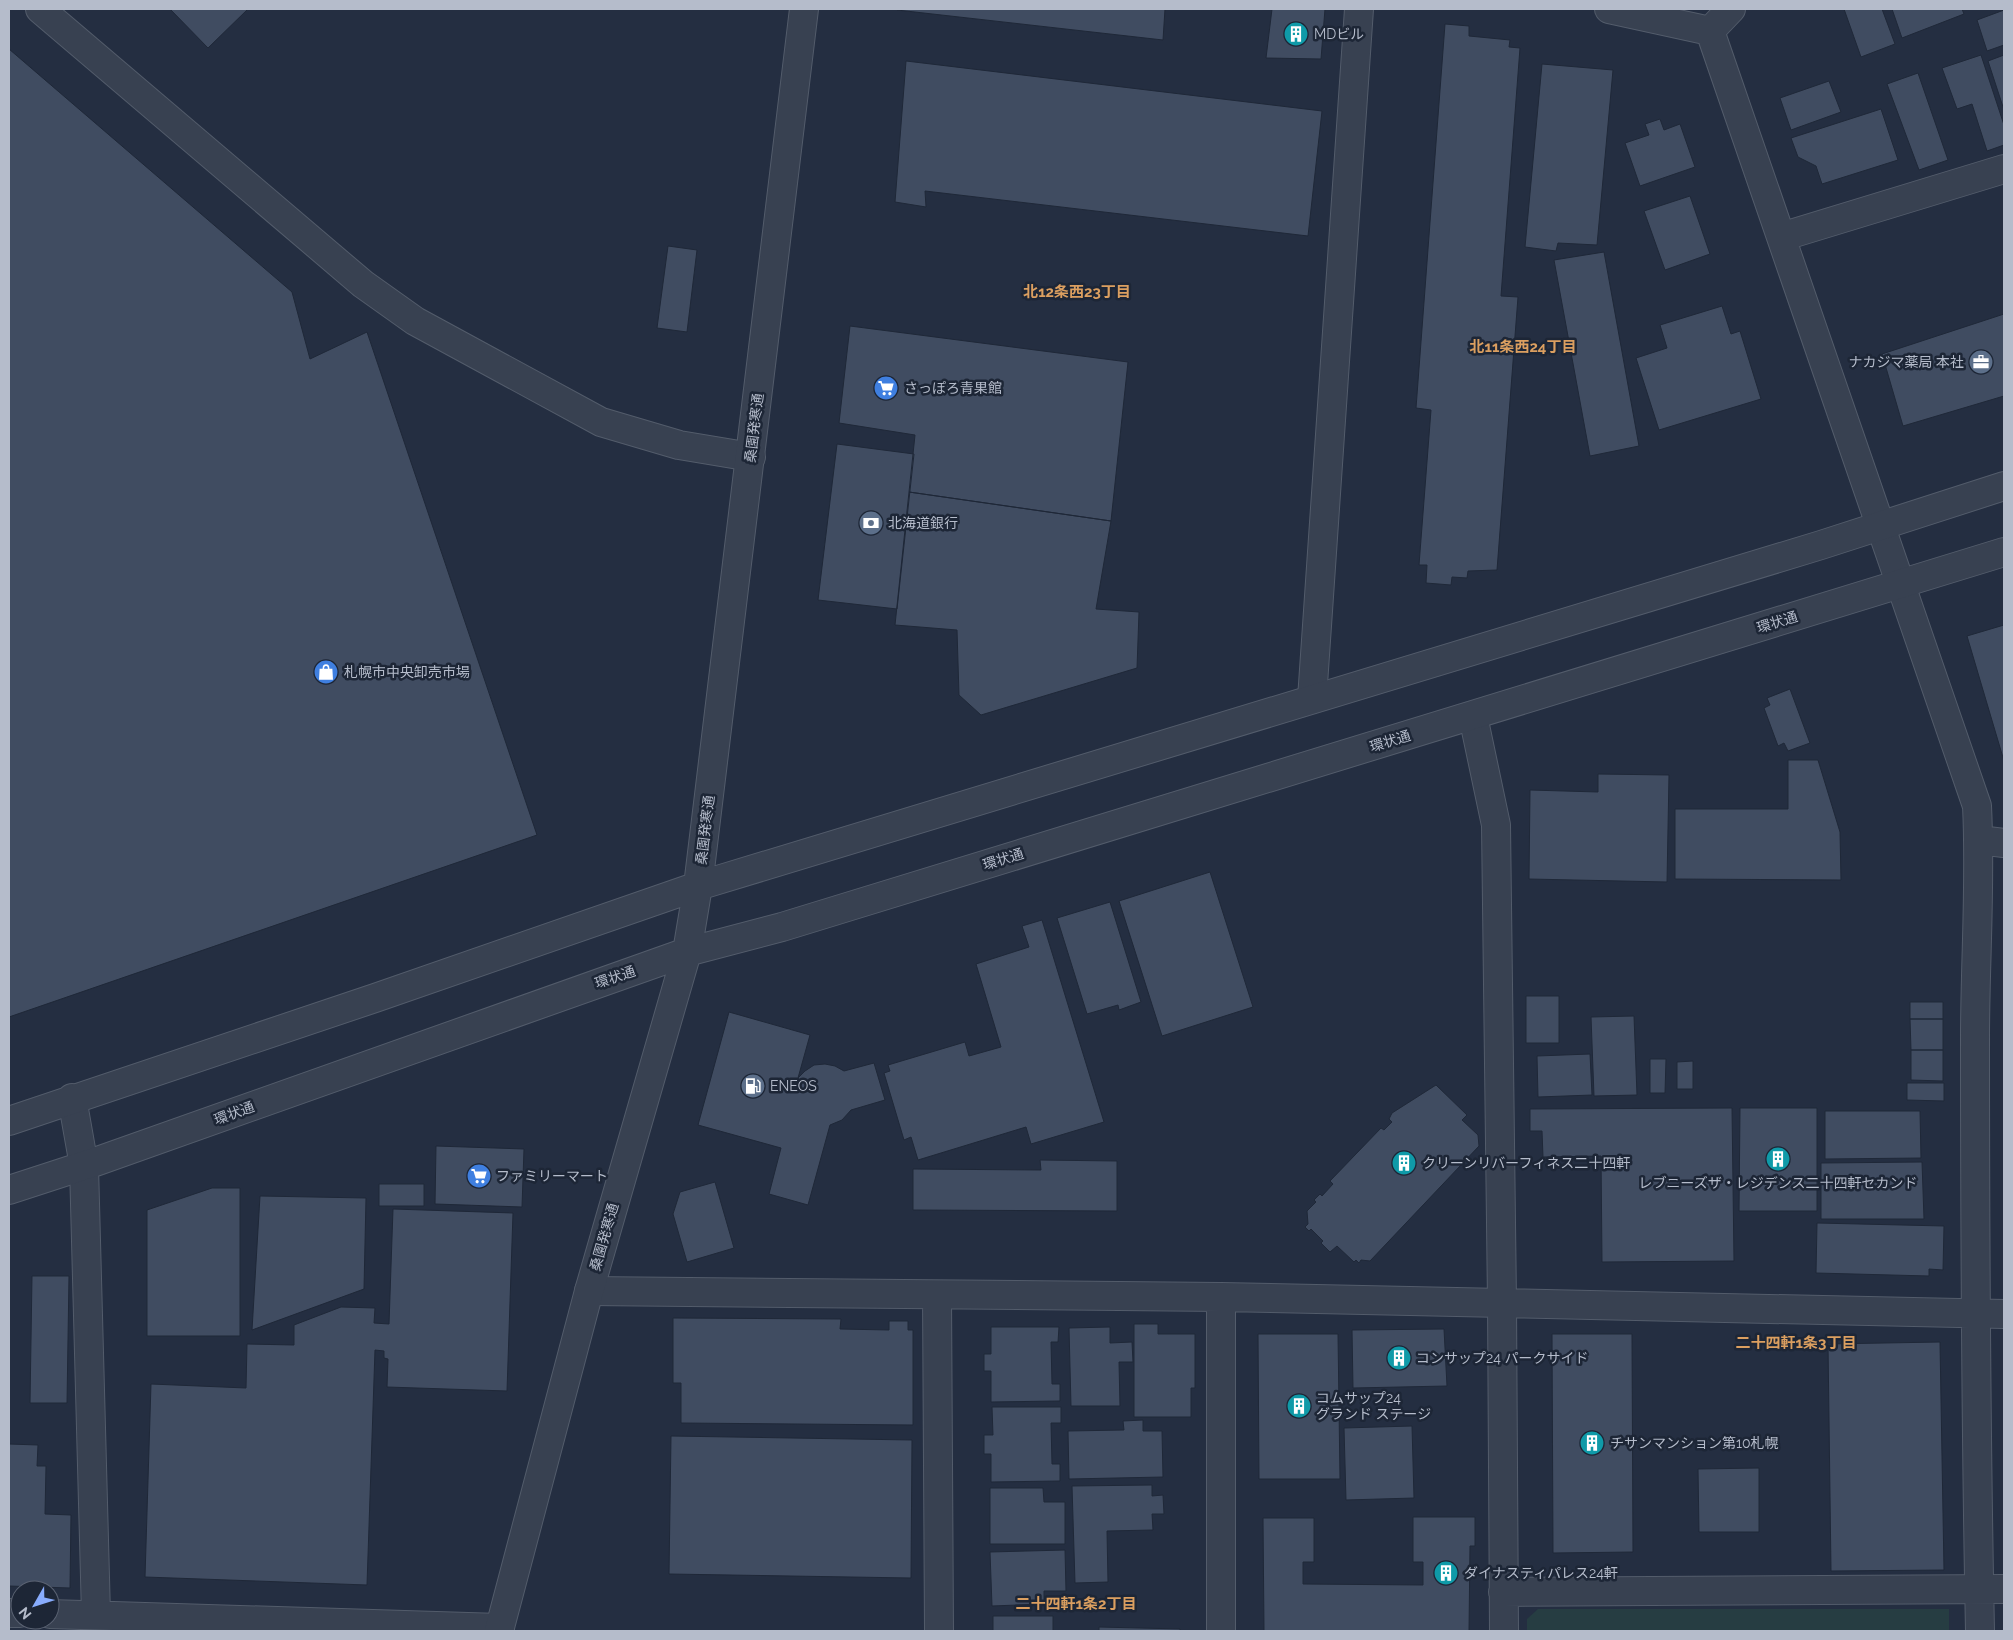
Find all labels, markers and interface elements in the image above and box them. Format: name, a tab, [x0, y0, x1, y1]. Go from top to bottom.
building icon: MDビル	[1283, 21, 1309, 47]
place label: MDビル	[1314, 26, 1364, 42]
district label: 北12条西23丁目	[1023, 283, 1131, 301]
district label: 北11条西24丁目	[1470, 338, 1576, 356]
office icon: ナカジマ薬局 本社	[1968, 349, 1994, 375]
place label: ナカジマ薬局 本社	[1848, 354, 1964, 370]
supermarket icon: さっぽろ青果館	[873, 375, 899, 401]
place label: さっぽろ青果館	[904, 380, 1002, 396]
street label: 桑園発寒通	[742, 392, 766, 464]
bank icon: 北海道銀行	[858, 510, 884, 536]
place label: 北海道銀行	[888, 515, 958, 531]
street label: 環状通	[1755, 608, 1799, 636]
shop icon: 札幌市中央卸売市場	[313, 659, 339, 685]
place label: 札幌市中央卸売市場	[344, 664, 470, 680]
street label: 環状通	[1368, 727, 1412, 755]
street label: 桑園発寒通	[693, 794, 717, 866]
street label: 環状通	[981, 845, 1025, 873]
street label: 環状通	[593, 963, 637, 991]
fuel station icon: ENEOS	[740, 1073, 766, 1099]
place label: ENEOS	[770, 1078, 817, 1094]
street label: 環状通	[212, 1098, 256, 1128]
building icon: レブニーズザ・レジデンス二十四軒セカンド	[1765, 1146, 1791, 1172]
building icon: クリーンリバーフィネス二十四軒	[1391, 1150, 1417, 1176]
place label: クリーンリバーフィネス二十四軒	[1422, 1155, 1630, 1171]
supermarket icon: ファミリーマート	[466, 1163, 492, 1189]
place label: ファミリーマート	[496, 1168, 608, 1184]
place label: レブニーズザ・レジデンス二十四軒セカンド	[1638, 1175, 1918, 1191]
street label: 桑園発寒通	[587, 1201, 621, 1273]
district label: 二十四軒1条3丁目	[1736, 1334, 1856, 1352]
building icon: コンサップ24 パークサイド	[1386, 1345, 1412, 1371]
place label: コンサップ24 パークサイド	[1416, 1350, 1589, 1366]
place label: コムサップ24 グランド ステージ	[1316, 1390, 1431, 1422]
building icon: コムサップ24 グランド ステージ	[1286, 1393, 1312, 1419]
building icon: チサンマンション第10札幌	[1579, 1430, 1605, 1456]
place label: チサンマンション第10札幌	[1610, 1435, 1779, 1451]
building icon: ダイナスティパレス24軒	[1433, 1560, 1459, 1586]
place label: ダイナスティパレス24軒	[1464, 1565, 1618, 1581]
north arrow	[10, 1580, 60, 1630]
district label: 二十四軒1条2丁目	[1016, 1595, 1136, 1613]
text: N	[15, 1604, 34, 1622]

